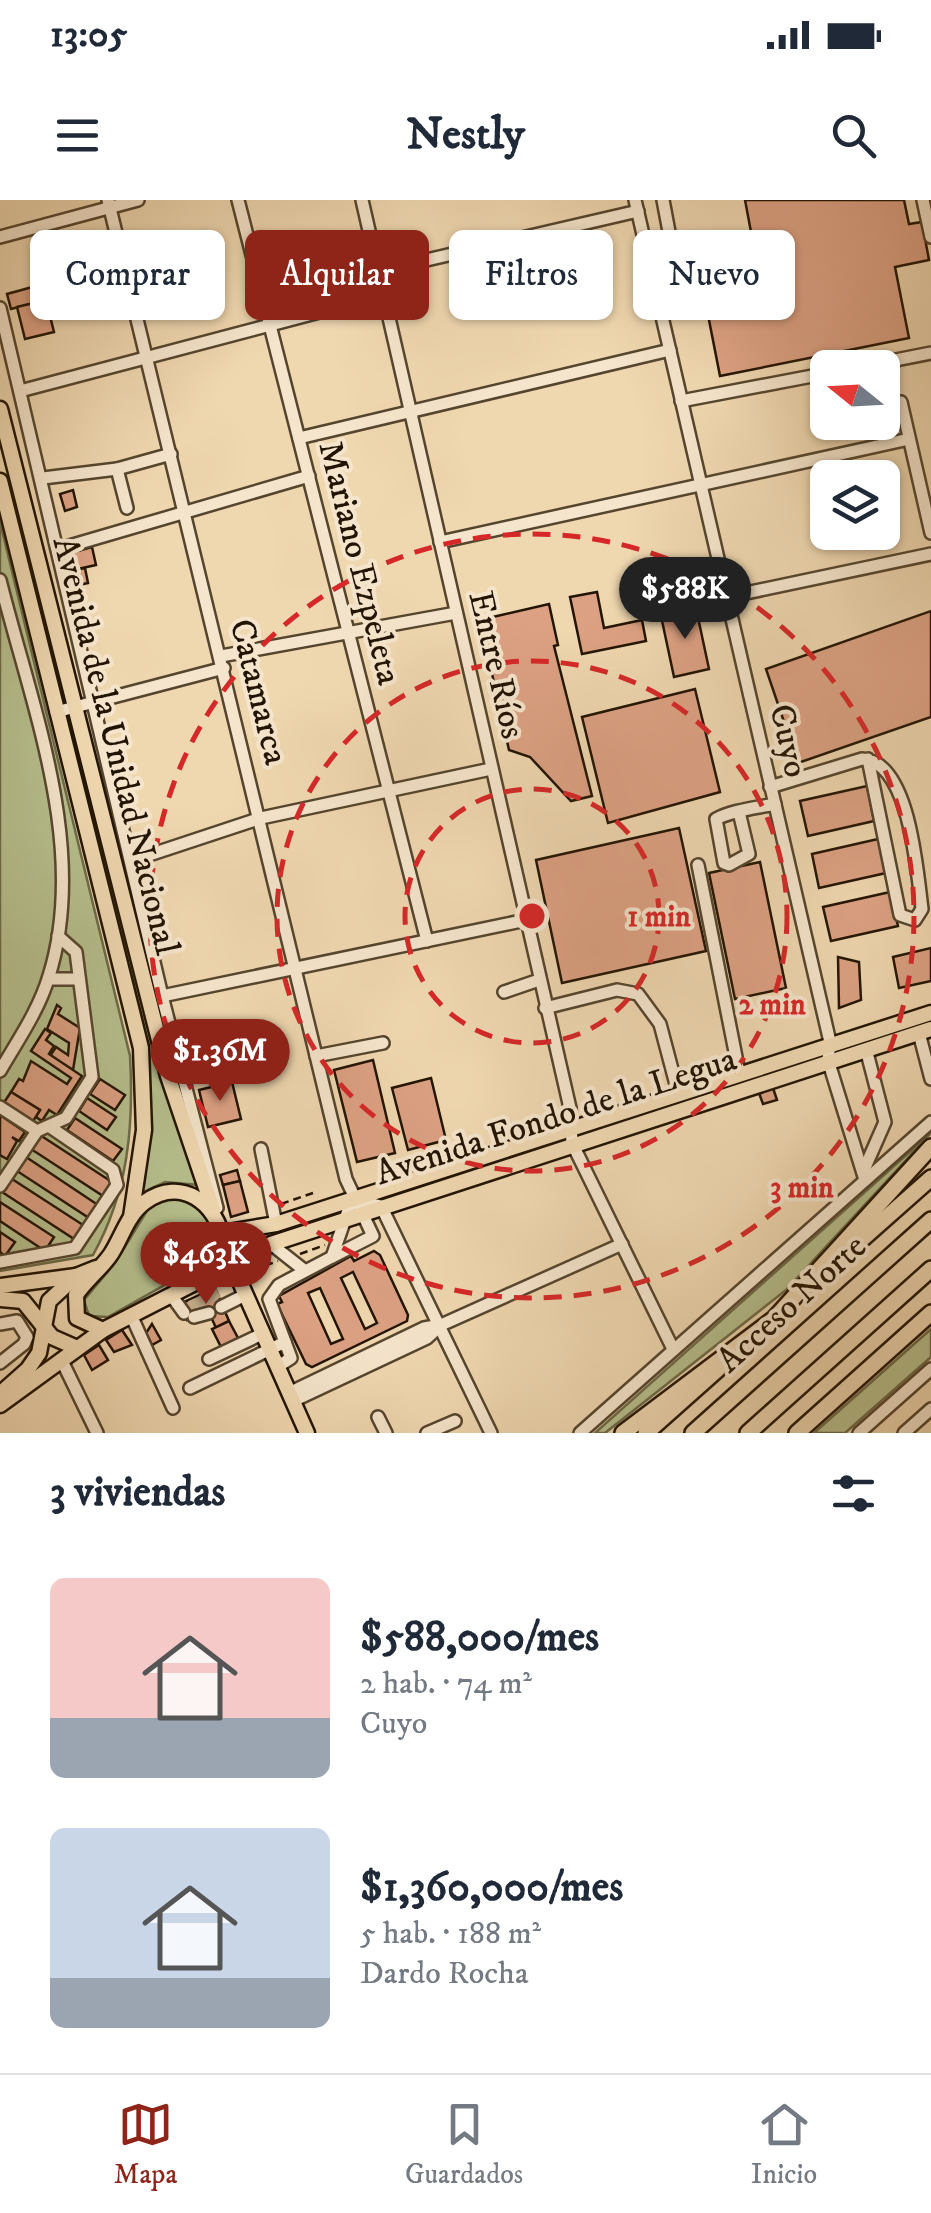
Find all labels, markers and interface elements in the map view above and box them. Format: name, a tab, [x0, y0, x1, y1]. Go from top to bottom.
text: 13:05	[50, 11, 127, 59]
text: Nestly	[406, 107, 525, 163]
icon: menu	[50, 108, 105, 163]
icon: search	[826, 108, 881, 163]
chip: Comprar	[30, 230, 225, 320]
chip: Alquilar	[245, 230, 429, 320]
chip: Filtros	[449, 230, 613, 320]
chip: Nuevo	[633, 230, 795, 320]
north arrow	[810, 350, 900, 440]
map controls	[810, 350, 900, 550]
street label: Mariano Ezpeleta	[307, 437, 411, 689]
button: layers	[810, 460, 900, 550]
street label: Avenida de la Unidad Nacional	[42, 532, 188, 960]
pin: $588K	[615, 557, 755, 642]
text: $588K	[641, 569, 729, 609]
street label: Entre Ríos	[458, 587, 534, 743]
street label: Catamarca	[219, 615, 297, 769]
street label: Cuyo	[758, 700, 818, 782]
centre of rings	[514, 898, 550, 934]
text: 1 min	[627, 899, 691, 936]
text: 2 min	[738, 987, 806, 1024]
pin: $1.36M	[139, 1019, 301, 1104]
text: $1.36M	[173, 1031, 267, 1071]
street label: Avenida Fondo de la Legua	[370, 1038, 742, 1196]
text: 3 min	[770, 1170, 834, 1207]
pin: $463K	[136, 1222, 276, 1307]
street label: Acceso Norte	[708, 1225, 876, 1383]
text: $463K	[163, 1234, 249, 1274]
icon: filters	[826, 1466, 881, 1521]
text: 3 viviendas	[50, 1467, 225, 1519]
text: $588,000/mes	[360, 1612, 599, 1664]
icon: home	[130, 1618, 250, 1738]
text: 2 hab. · 74 m²	[360, 1664, 532, 1704]
text: Cuyo	[360, 1704, 427, 1744]
text: $1,360,000/mes	[360, 1862, 623, 1914]
icon: home	[130, 1868, 250, 1988]
text: 5 hab. · 188 m²	[360, 1914, 541, 1954]
text: Dardo Rocha	[360, 1954, 528, 1994]
tab: Mapa	[114, 2097, 177, 2192]
tab: Guardados	[405, 2097, 523, 2192]
tab: Inicio	[751, 2097, 817, 2192]

